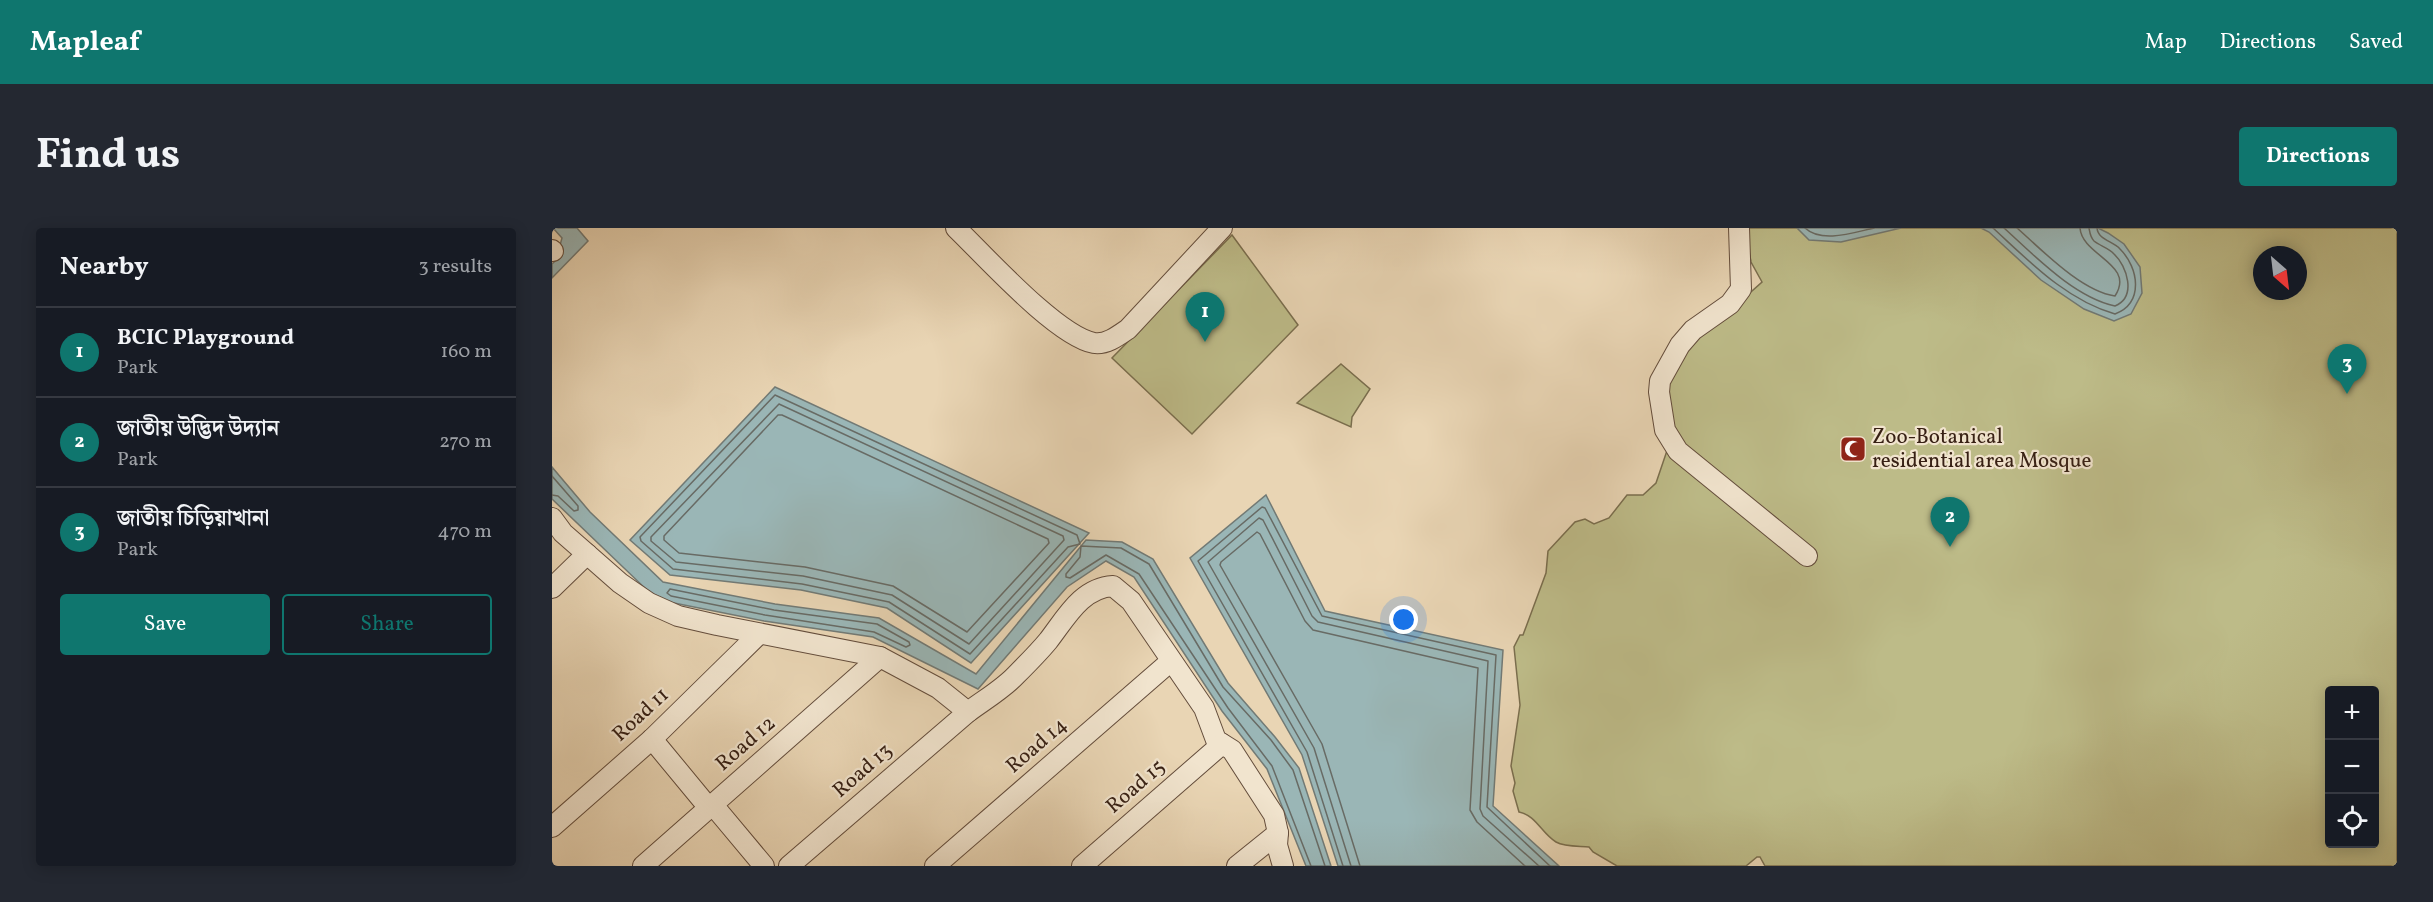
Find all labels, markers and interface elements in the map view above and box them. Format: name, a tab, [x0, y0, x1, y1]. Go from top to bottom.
text: Mapleaf	[30, 23, 140, 62]
text: Map	[2145, 28, 2187, 57]
text: Directions	[2220, 28, 2316, 57]
text: Saved	[2349, 28, 2403, 57]
text: Find us	[36, 127, 180, 186]
button: Directions	[2239, 127, 2397, 186]
north arrow	[2253, 246, 2307, 300]
text: Nearby	[60, 249, 149, 285]
text: 3 results	[418, 253, 492, 281]
pin: 1	[1186, 292, 1224, 342]
text: BCIC Playground	[117, 323, 294, 354]
text: 1	[75, 338, 84, 366]
text: 160 m	[440, 338, 492, 366]
pin: 3	[2328, 344, 2366, 394]
text: Park	[117, 354, 158, 382]
text: জাতীয় উদ্ভিদ উদ্যান	[117, 414, 279, 445]
place label: Zoo-Botanical residential area Mosque	[1872, 423, 2091, 476]
text: 2	[74, 428, 85, 456]
text: 270 m	[439, 428, 492, 456]
mosque icon: Zoo-Botanical residential area Mosque	[1838, 434, 1868, 464]
text: Park	[117, 446, 158, 474]
pin: 2	[1930, 498, 1970, 547]
text: জাতীয় চিড়িয়াখানা	[117, 504, 269, 535]
text: 3	[74, 518, 85, 546]
text: 470 m	[437, 518, 492, 546]
text: Park	[117, 536, 158, 564]
button: Save	[60, 594, 270, 655]
button: Share	[282, 594, 492, 655]
your location	[1389, 605, 1418, 634]
street label: Road 11	[606, 681, 676, 749]
map controls	[2325, 686, 2379, 848]
button: +	[2325, 686, 2379, 740]
street label: Road 12	[710, 710, 782, 778]
street label: Road 14	[1000, 711, 1074, 781]
street label: Road 13	[827, 737, 899, 805]
button: −	[2325, 740, 2379, 794]
street label: Road 15	[1100, 753, 1172, 821]
button: locate	[2325, 794, 2379, 848]

